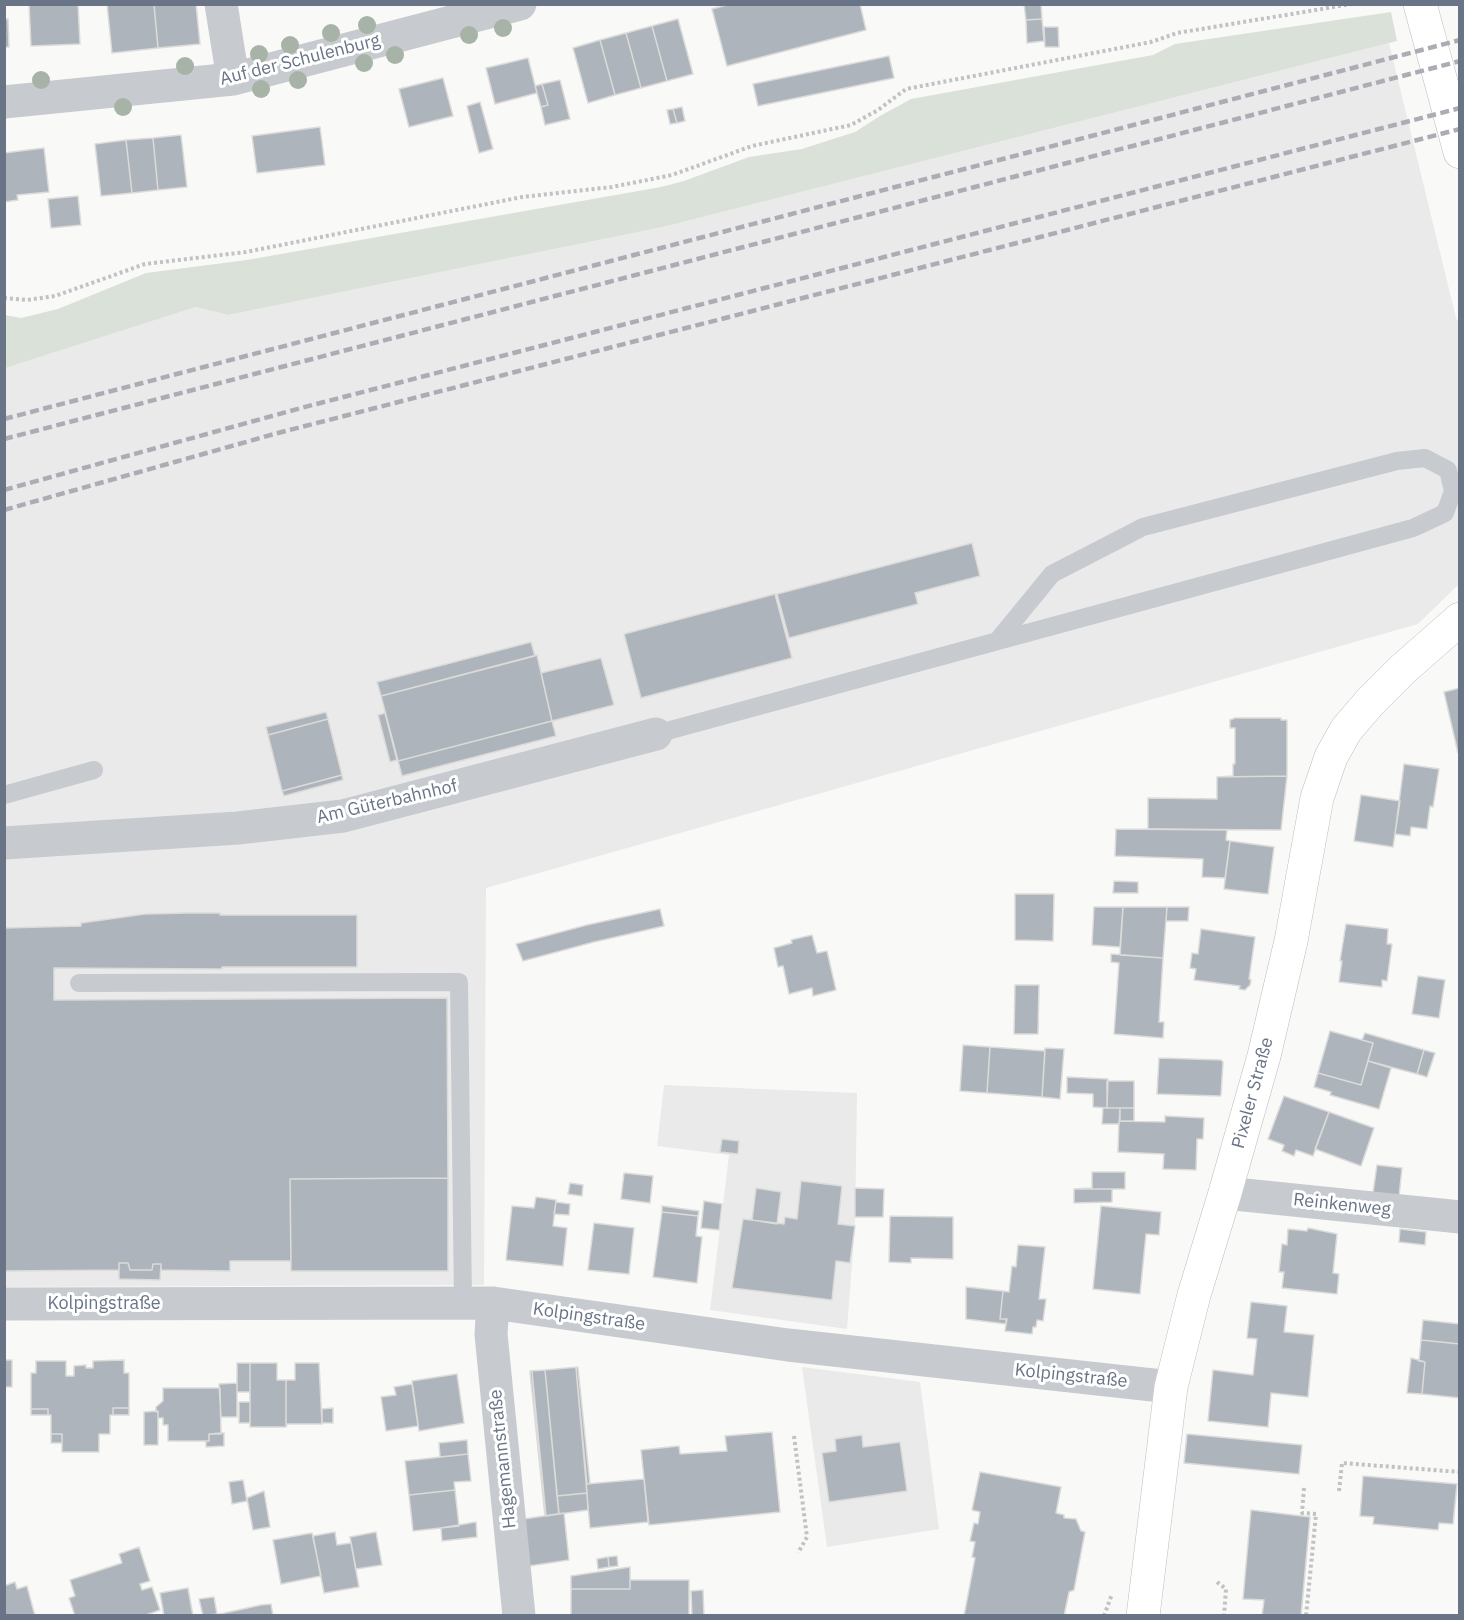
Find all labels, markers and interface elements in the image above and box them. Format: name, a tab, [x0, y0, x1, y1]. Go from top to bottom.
street label: Auf der Schulenburg	[218, 30, 382, 90]
street label: Am Güterbahnhof	[315, 775, 459, 829]
street label: Pixeler Straße	[1228, 1035, 1278, 1151]
street label: Reinkenweg	[1292, 1189, 1392, 1221]
street label: Kolpingstraße	[47, 1293, 161, 1315]
street label: Kolpingstraße	[531, 1298, 647, 1336]
street label: Kolpingstraße	[1014, 1359, 1128, 1393]
street label: Hagemannstraße	[485, 1388, 521, 1530]

